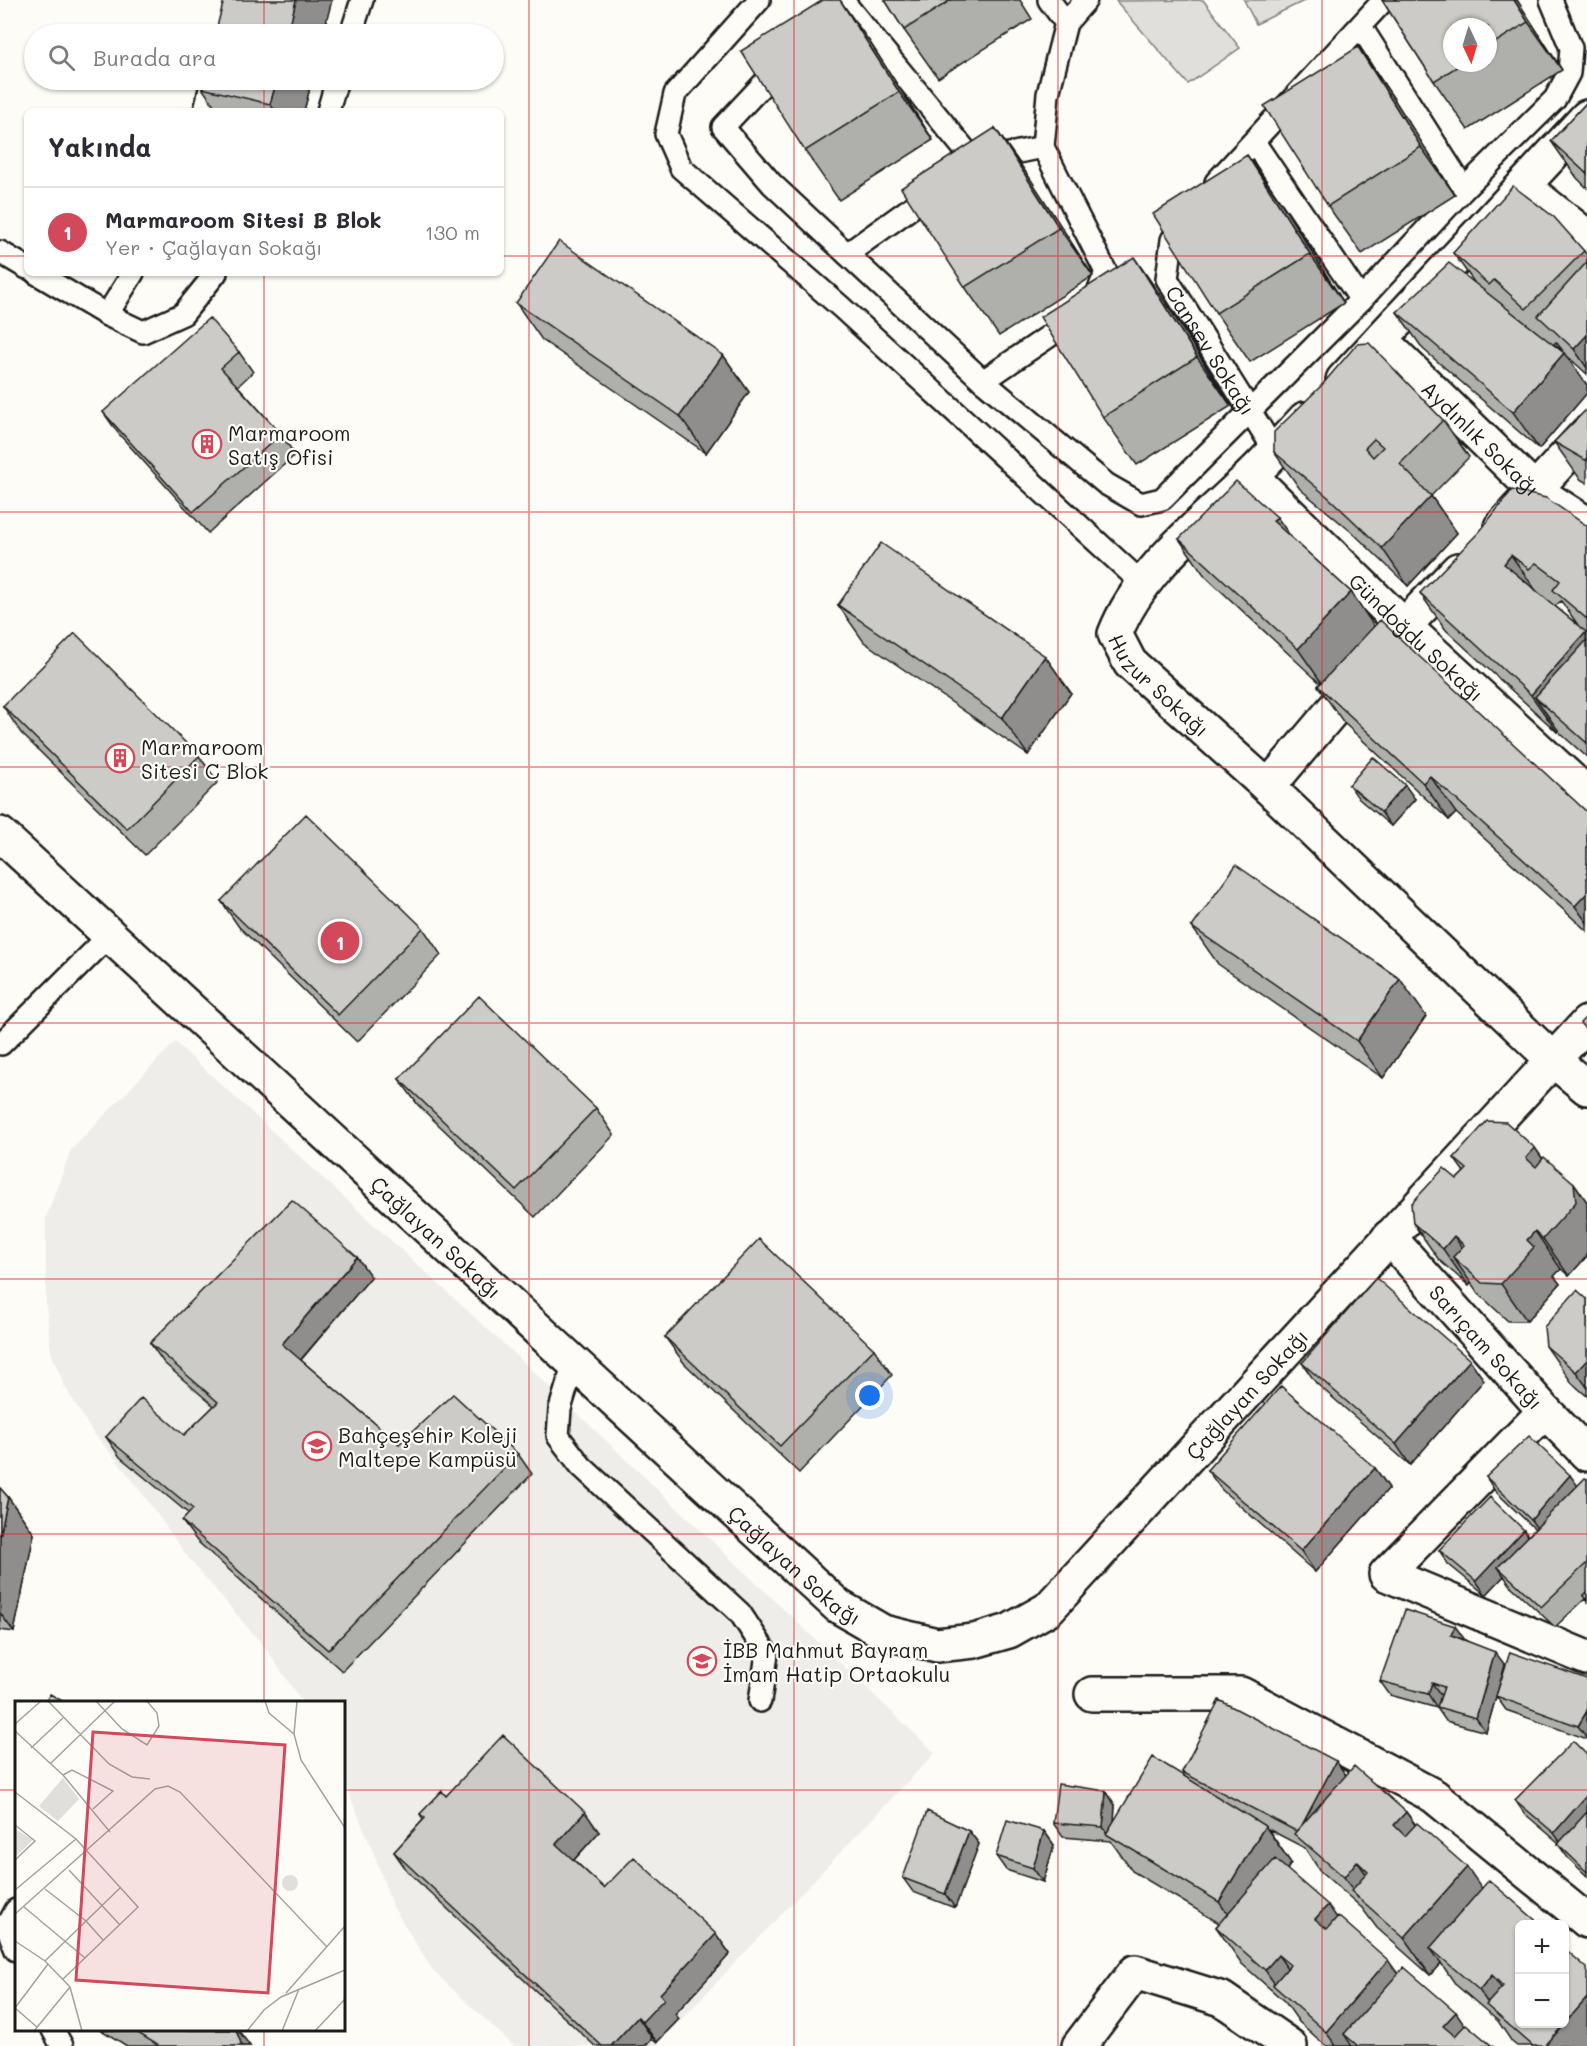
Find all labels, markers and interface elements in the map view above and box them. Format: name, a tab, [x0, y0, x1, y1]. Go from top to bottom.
north arrow	[1443, 18, 1497, 72]
search box	[24, 24, 504, 90]
icon: search	[45, 41, 78, 74]
text: Burada ara	[93, 43, 217, 72]
text: Yakında	[48, 130, 151, 164]
text: Marmaroom Sitesi B Blok	[105, 205, 382, 234]
text: 1	[63, 219, 72, 245]
text: 130 m	[425, 219, 480, 245]
text: Yer · Çağlayan Sokağı	[105, 234, 322, 260]
street label: Cansev Sokağı	[1161, 280, 1262, 420]
street label: Aydınlık Sokağı	[1417, 374, 1546, 501]
place label: Marmaroom Satış Ofisi	[228, 419, 350, 470]
building icon: Marmaroom Satış Ofisi	[191, 428, 223, 460]
street label: Gündoğdu Sokağı	[1344, 567, 1490, 707]
street label: Huzur Sokağı	[1104, 629, 1215, 742]
place label: Marmaroom Sitesi C Blok	[141, 733, 268, 784]
building icon: Marmaroom Sitesi C Blok	[104, 742, 136, 774]
pin: 1	[320, 918, 360, 964]
street label: Çağlayan Sokağı	[366, 1169, 508, 1303]
street label: Sarıçam Sokağı	[1424, 1278, 1550, 1414]
street label: Çağlayan Sokağı	[1179, 1322, 1313, 1465]
your location	[855, 1381, 884, 1410]
place label: Bahçeşehir Koleji Maltepe Kampüsü	[338, 1421, 517, 1472]
school or university icon: Bahçeşehir Koleji Maltepe Kampüsü	[301, 1430, 333, 1462]
street label: Çağlayan Sokağı	[723, 1499, 866, 1630]
place label: İBB Mahmut Bayram İmam Hatip Ortaokulu	[723, 1636, 950, 1687]
school or university icon: İBB Mahmut Bayram İmam Hatip Ortaokulu	[686, 1645, 718, 1677]
inset map	[15, 1701, 345, 2031]
map controls	[1515, 1920, 1569, 2028]
button: +	[1515, 1920, 1569, 1974]
button: −	[1515, 1974, 1569, 2028]

